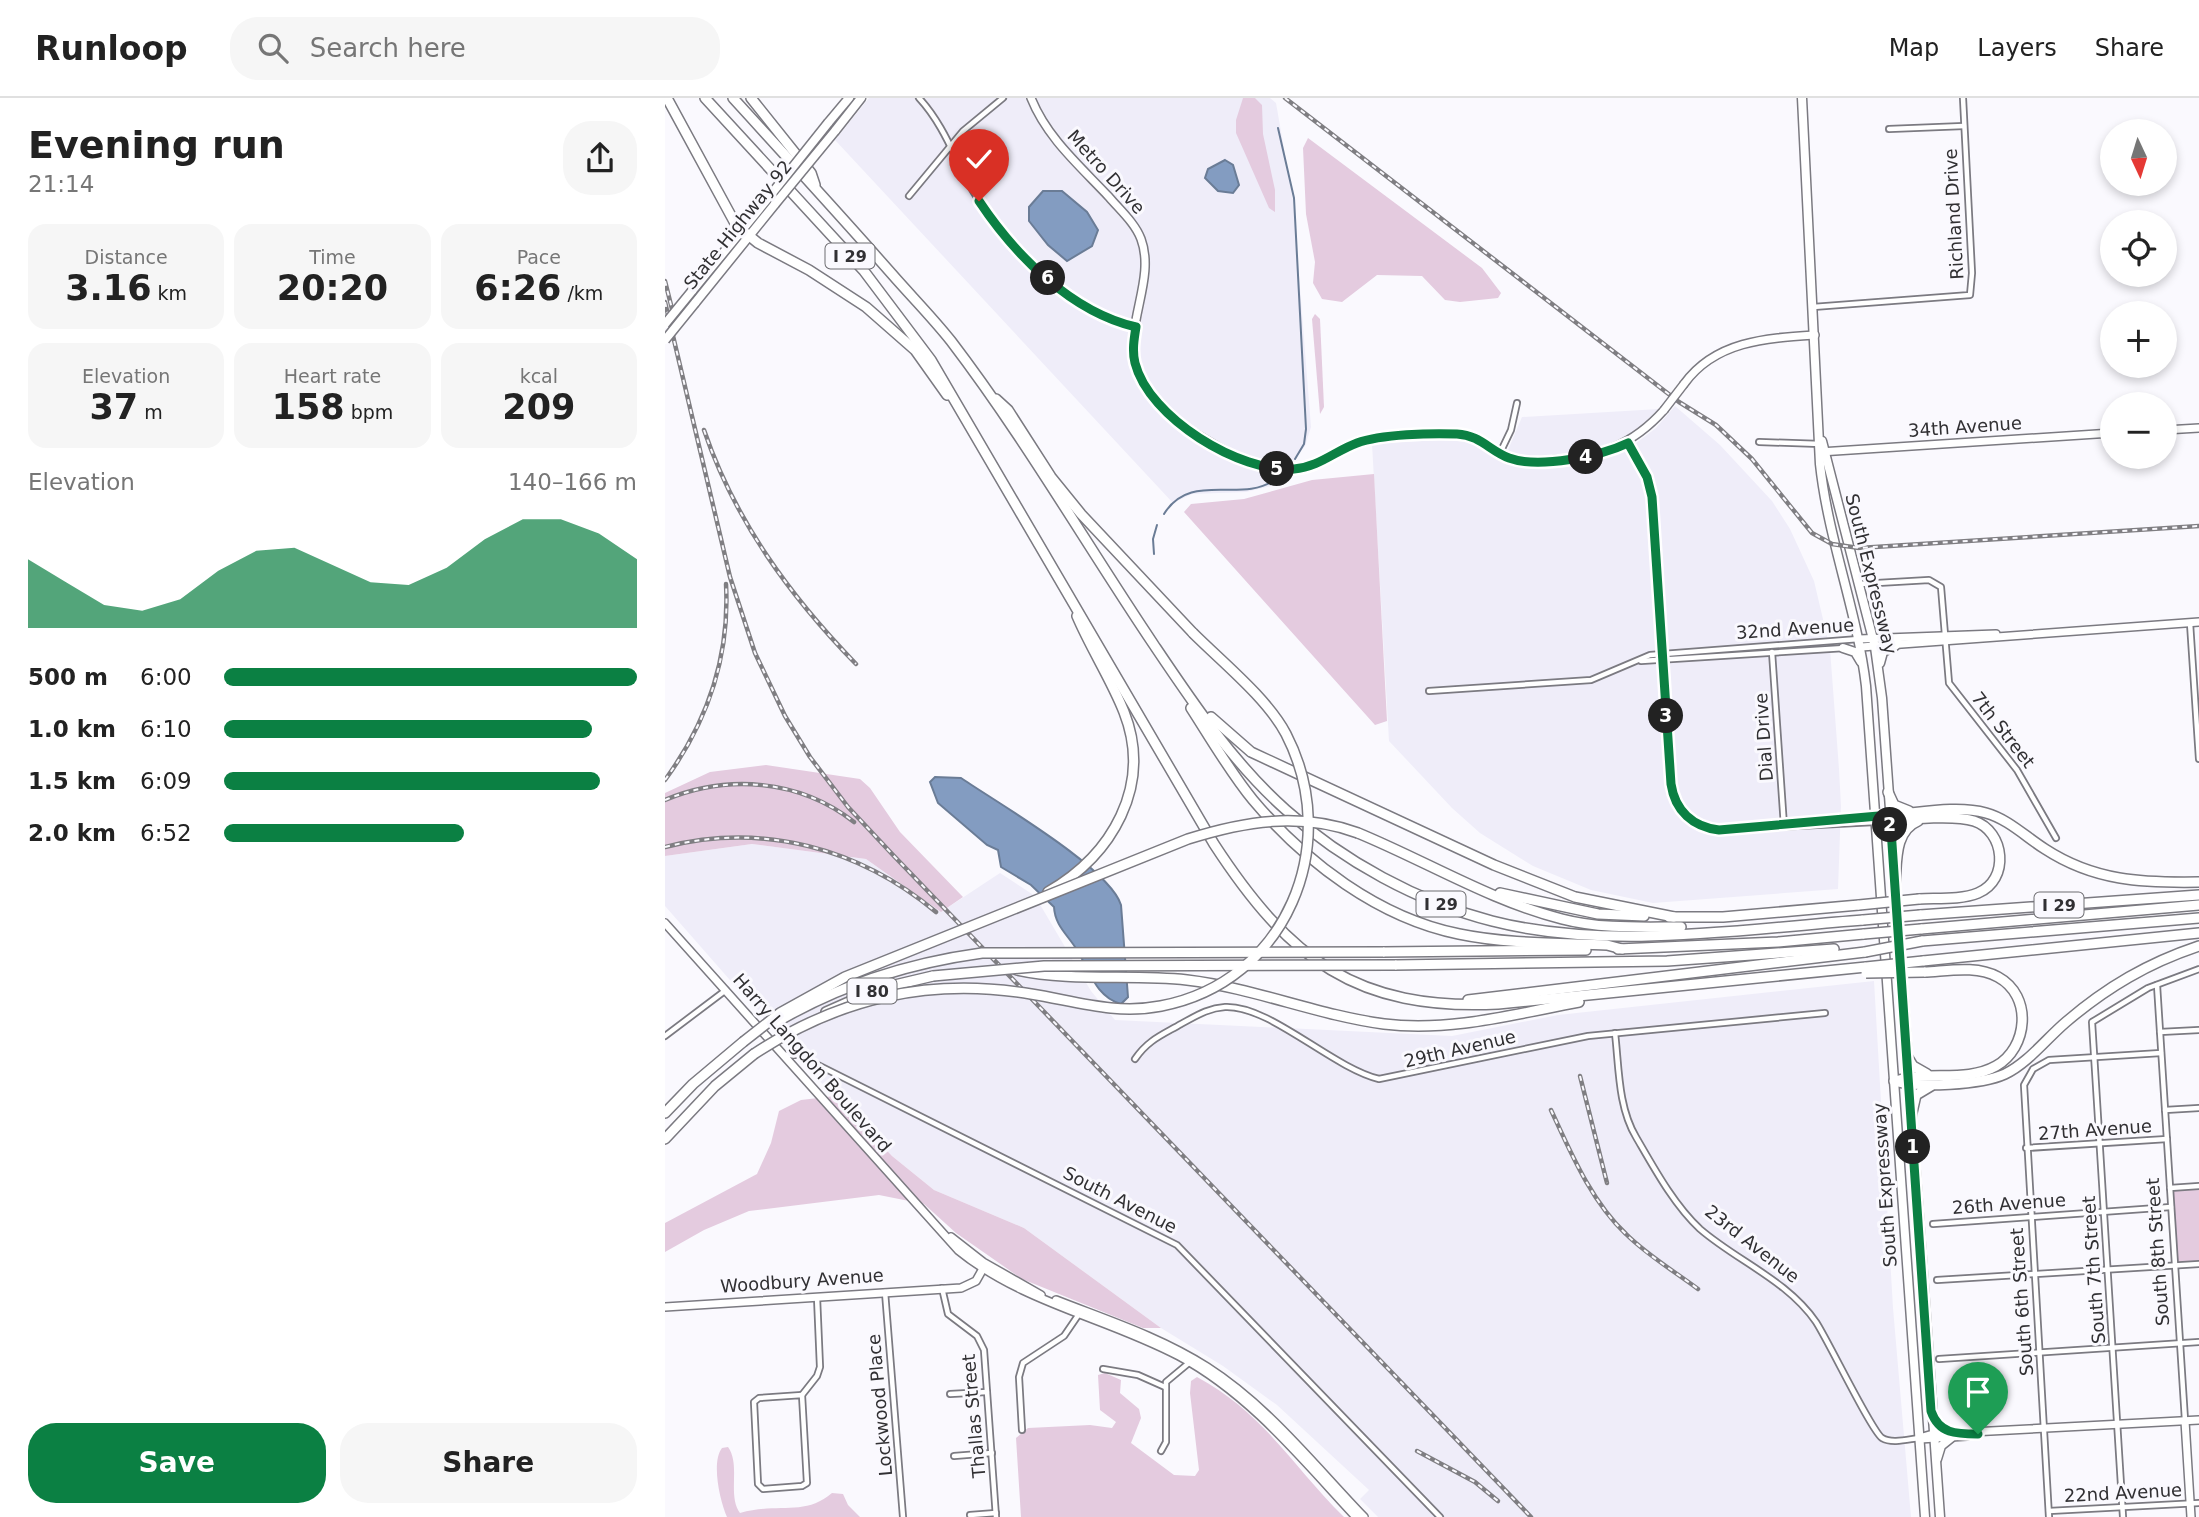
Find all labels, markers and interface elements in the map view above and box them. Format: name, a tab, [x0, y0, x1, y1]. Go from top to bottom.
search box	[230, 17, 720, 80]
text: Runloop	[35, 29, 188, 68]
icon: search	[254, 29, 292, 67]
text: Search here	[310, 33, 466, 63]
text: Map	[1889, 34, 1939, 62]
text: Layers	[1977, 34, 2057, 62]
text: Share	[2095, 34, 2164, 62]
north arrow	[2100, 119, 2177, 196]
map controls	[2100, 119, 2177, 469]
button: share	[563, 121, 637, 195]
text: Evening run	[28, 123, 285, 167]
street label: Metro Drive	[1063, 125, 1149, 218]
pin	[949, 129, 1009, 201]
icon: check	[960, 140, 998, 178]
street label: Richland Drive	[1940, 148, 1967, 280]
street label: State Highway 92	[679, 156, 796, 293]
text: 21:14	[28, 171, 94, 197]
button: locate	[2100, 210, 2177, 287]
road number: I 29	[825, 244, 875, 268]
text: Distance	[85, 246, 168, 268]
text: Time	[309, 246, 356, 268]
text: Pace	[517, 246, 561, 268]
pin: 6	[1031, 260, 1065, 296]
text: 6	[1041, 266, 1054, 288]
text: 3.16	[65, 268, 152, 308]
text: 20:20	[277, 268, 388, 308]
text: 6:26	[474, 268, 561, 308]
text: km	[152, 282, 187, 304]
text: /km	[561, 282, 603, 304]
button: +	[2100, 301, 2177, 378]
text: Elevation	[82, 365, 170, 387]
text: Heart rate	[284, 365, 381, 387]
text: kcal	[520, 365, 558, 387]
text: 37	[90, 387, 138, 427]
text: 158	[272, 387, 345, 427]
text: 209	[502, 387, 575, 427]
button: −	[2100, 392, 2177, 469]
text: m	[138, 401, 163, 423]
text: bpm	[345, 401, 393, 423]
street label: 34th Avenue	[1907, 412, 2023, 441]
pin: 4	[1569, 440, 1604, 474]
text: 4	[1579, 445, 1592, 467]
pin: 5	[1259, 452, 1295, 486]
text: 5	[1270, 457, 1283, 479]
text: Elevation	[28, 469, 135, 495]
text: 140–166 m	[508, 469, 637, 495]
street label: South Expressway	[1841, 491, 1902, 657]
street label: 32nd Avenue	[1735, 614, 1855, 643]
text: 500 m	[28, 664, 108, 690]
text: 6:00	[140, 664, 192, 690]
street label: 7th Street	[1967, 688, 2039, 772]
street label: Dial Drive	[1750, 692, 1777, 782]
pin: 3	[1649, 698, 1683, 734]
text: 3	[1659, 704, 1672, 726]
text: 1.0 km	[28, 716, 116, 742]
text: 6:10	[140, 716, 192, 742]
text: 1.5 km	[28, 768, 116, 794]
text: 6:09	[140, 768, 192, 794]
pin: 2	[1873, 808, 1907, 842]
text: 2	[1883, 813, 1896, 835]
text: 2.0 km	[28, 820, 116, 846]
text: 6:52	[140, 820, 192, 846]
road number: I 29	[1417, 891, 1465, 916]
road number: I 29	[2035, 892, 2083, 918]
street label: Harry Langdon Boulevard	[729, 969, 896, 1156]
road number: I 80	[847, 978, 897, 1004]
street label: 29th Avenue	[1402, 1025, 1518, 1072]
street label: South Expressway	[1868, 1102, 1901, 1268]
street label: 27th Avenue	[2037, 1115, 2153, 1144]
pin: 1	[1895, 1130, 1931, 1164]
text: 1	[1906, 1135, 1919, 1157]
street label: South Avenue	[1060, 1162, 1181, 1237]
street label: South 8th Street	[2142, 1177, 2173, 1327]
street label: 26th Avenue	[1951, 1189, 2067, 1218]
street label: South 7th Street	[2078, 1195, 2109, 1345]
street label: 23rd Avenue	[1701, 1200, 1804, 1287]
street label: South 6th Street	[2006, 1227, 2037, 1377]
street label: Woodbury Avenue	[720, 1264, 884, 1297]
street label: Lockwood Place	[863, 1333, 896, 1477]
street label: Thallas Street	[958, 1353, 989, 1480]
pin	[1948, 1362, 2008, 1434]
icon: arrive	[1959, 1373, 1997, 1411]
button: Save	[28, 1423, 326, 1503]
button: Share	[340, 1423, 637, 1503]
street label: 22nd Avenue	[2063, 1479, 2183, 1506]

